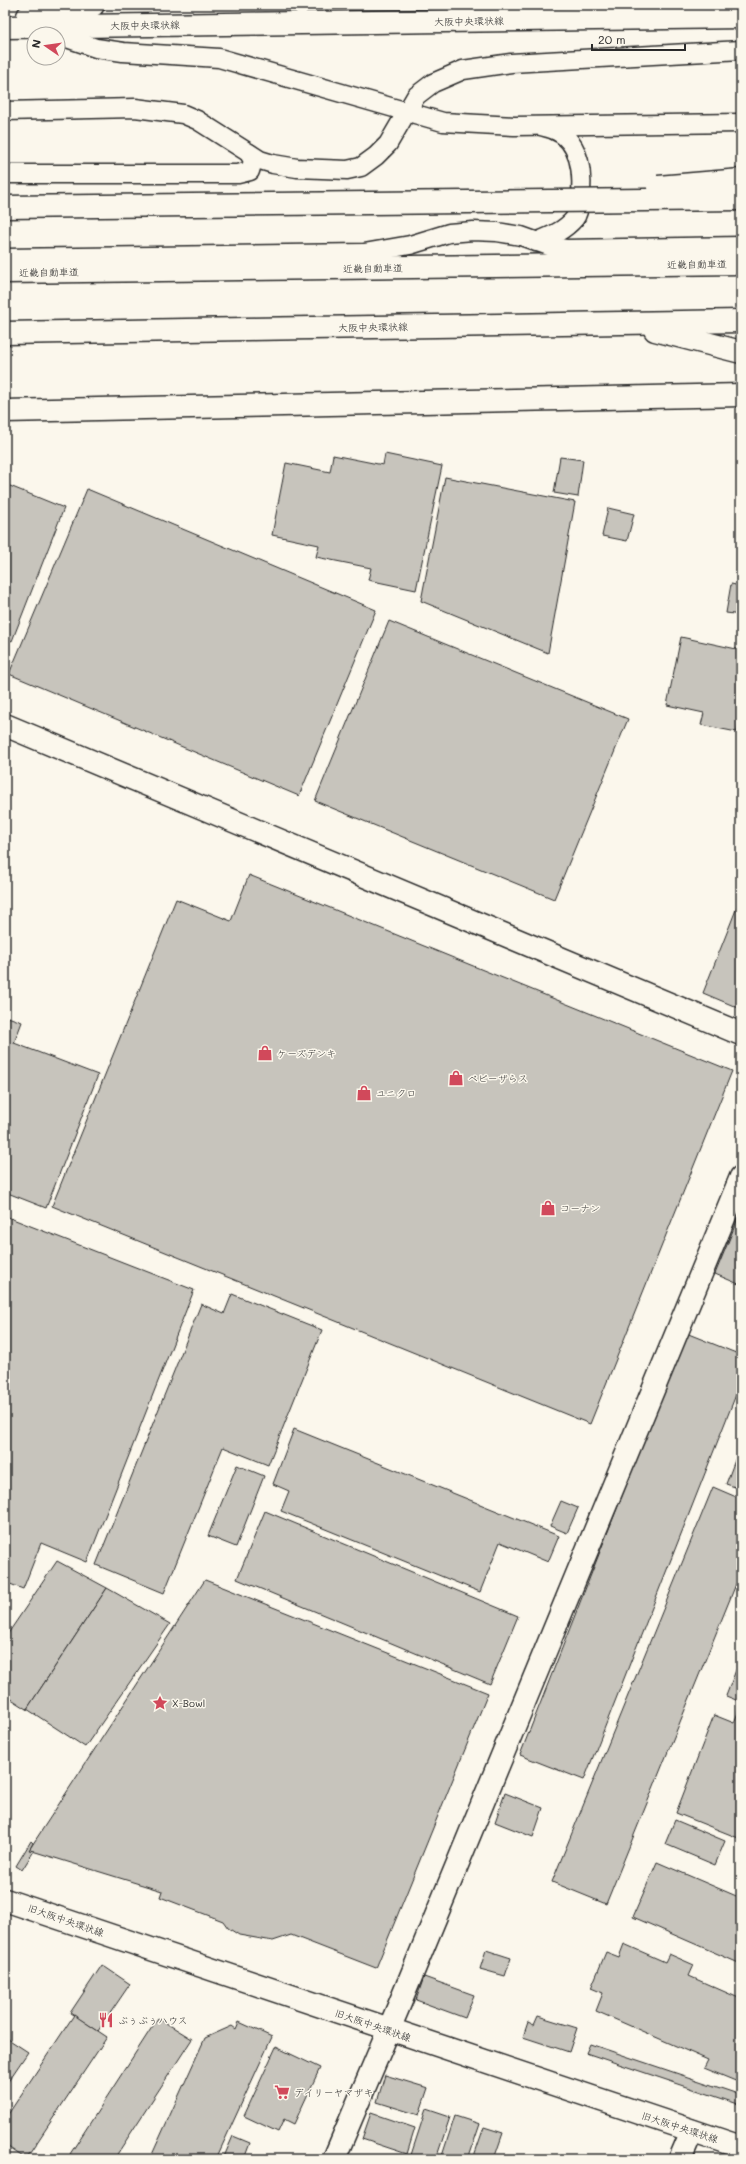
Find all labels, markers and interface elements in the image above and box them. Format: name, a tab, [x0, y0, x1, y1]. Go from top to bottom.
street label: 大阪中央環状線	[434, 13, 504, 29]
street label: 大阪中央環状線	[110, 17, 180, 33]
north arrow	[26, 26, 66, 66]
scale bar	[592, 26, 685, 52]
text: 20 m	[598, 31, 626, 47]
text: N	[28, 38, 44, 49]
street label: 近畿自動車道	[667, 256, 727, 272]
street label: 近畿自動車道	[343, 260, 403, 276]
street label: 近畿自動車道	[19, 264, 79, 280]
street label: 大阪中央環状線	[338, 319, 408, 335]
shop icon: ケーズデンキ	[256, 1044, 274, 1062]
place label: ケーズデンキ	[277, 1046, 336, 1060]
shop icon: ベビーザらス	[447, 1069, 465, 1087]
place label: ベビーザらス	[468, 1071, 528, 1085]
shop icon: ユニクロ	[355, 1084, 373, 1102]
place label: ユニクロ	[376, 1086, 416, 1100]
shop icon: コーナン	[539, 1199, 557, 1217]
place label: コーナン	[560, 1201, 600, 1215]
place icon: X-Bowl	[151, 1694, 169, 1712]
place label: X-Bowl	[172, 1696, 205, 1710]
street label: 旧大阪中央環状線	[26, 1900, 106, 1940]
street label: 旧大阪中央環状線	[333, 2005, 413, 2045]
restaurant icon: ぶぅぶぅハウス	[97, 2011, 115, 2029]
place label: ぶぅぶぅハウス	[118, 2013, 187, 2027]
supermarket icon: デイリーヤマザキ	[273, 2083, 291, 2101]
place label: デイリーヤマザキ	[294, 2085, 374, 2099]
street label: 旧大阪中央環状線	[640, 2108, 720, 2146]

